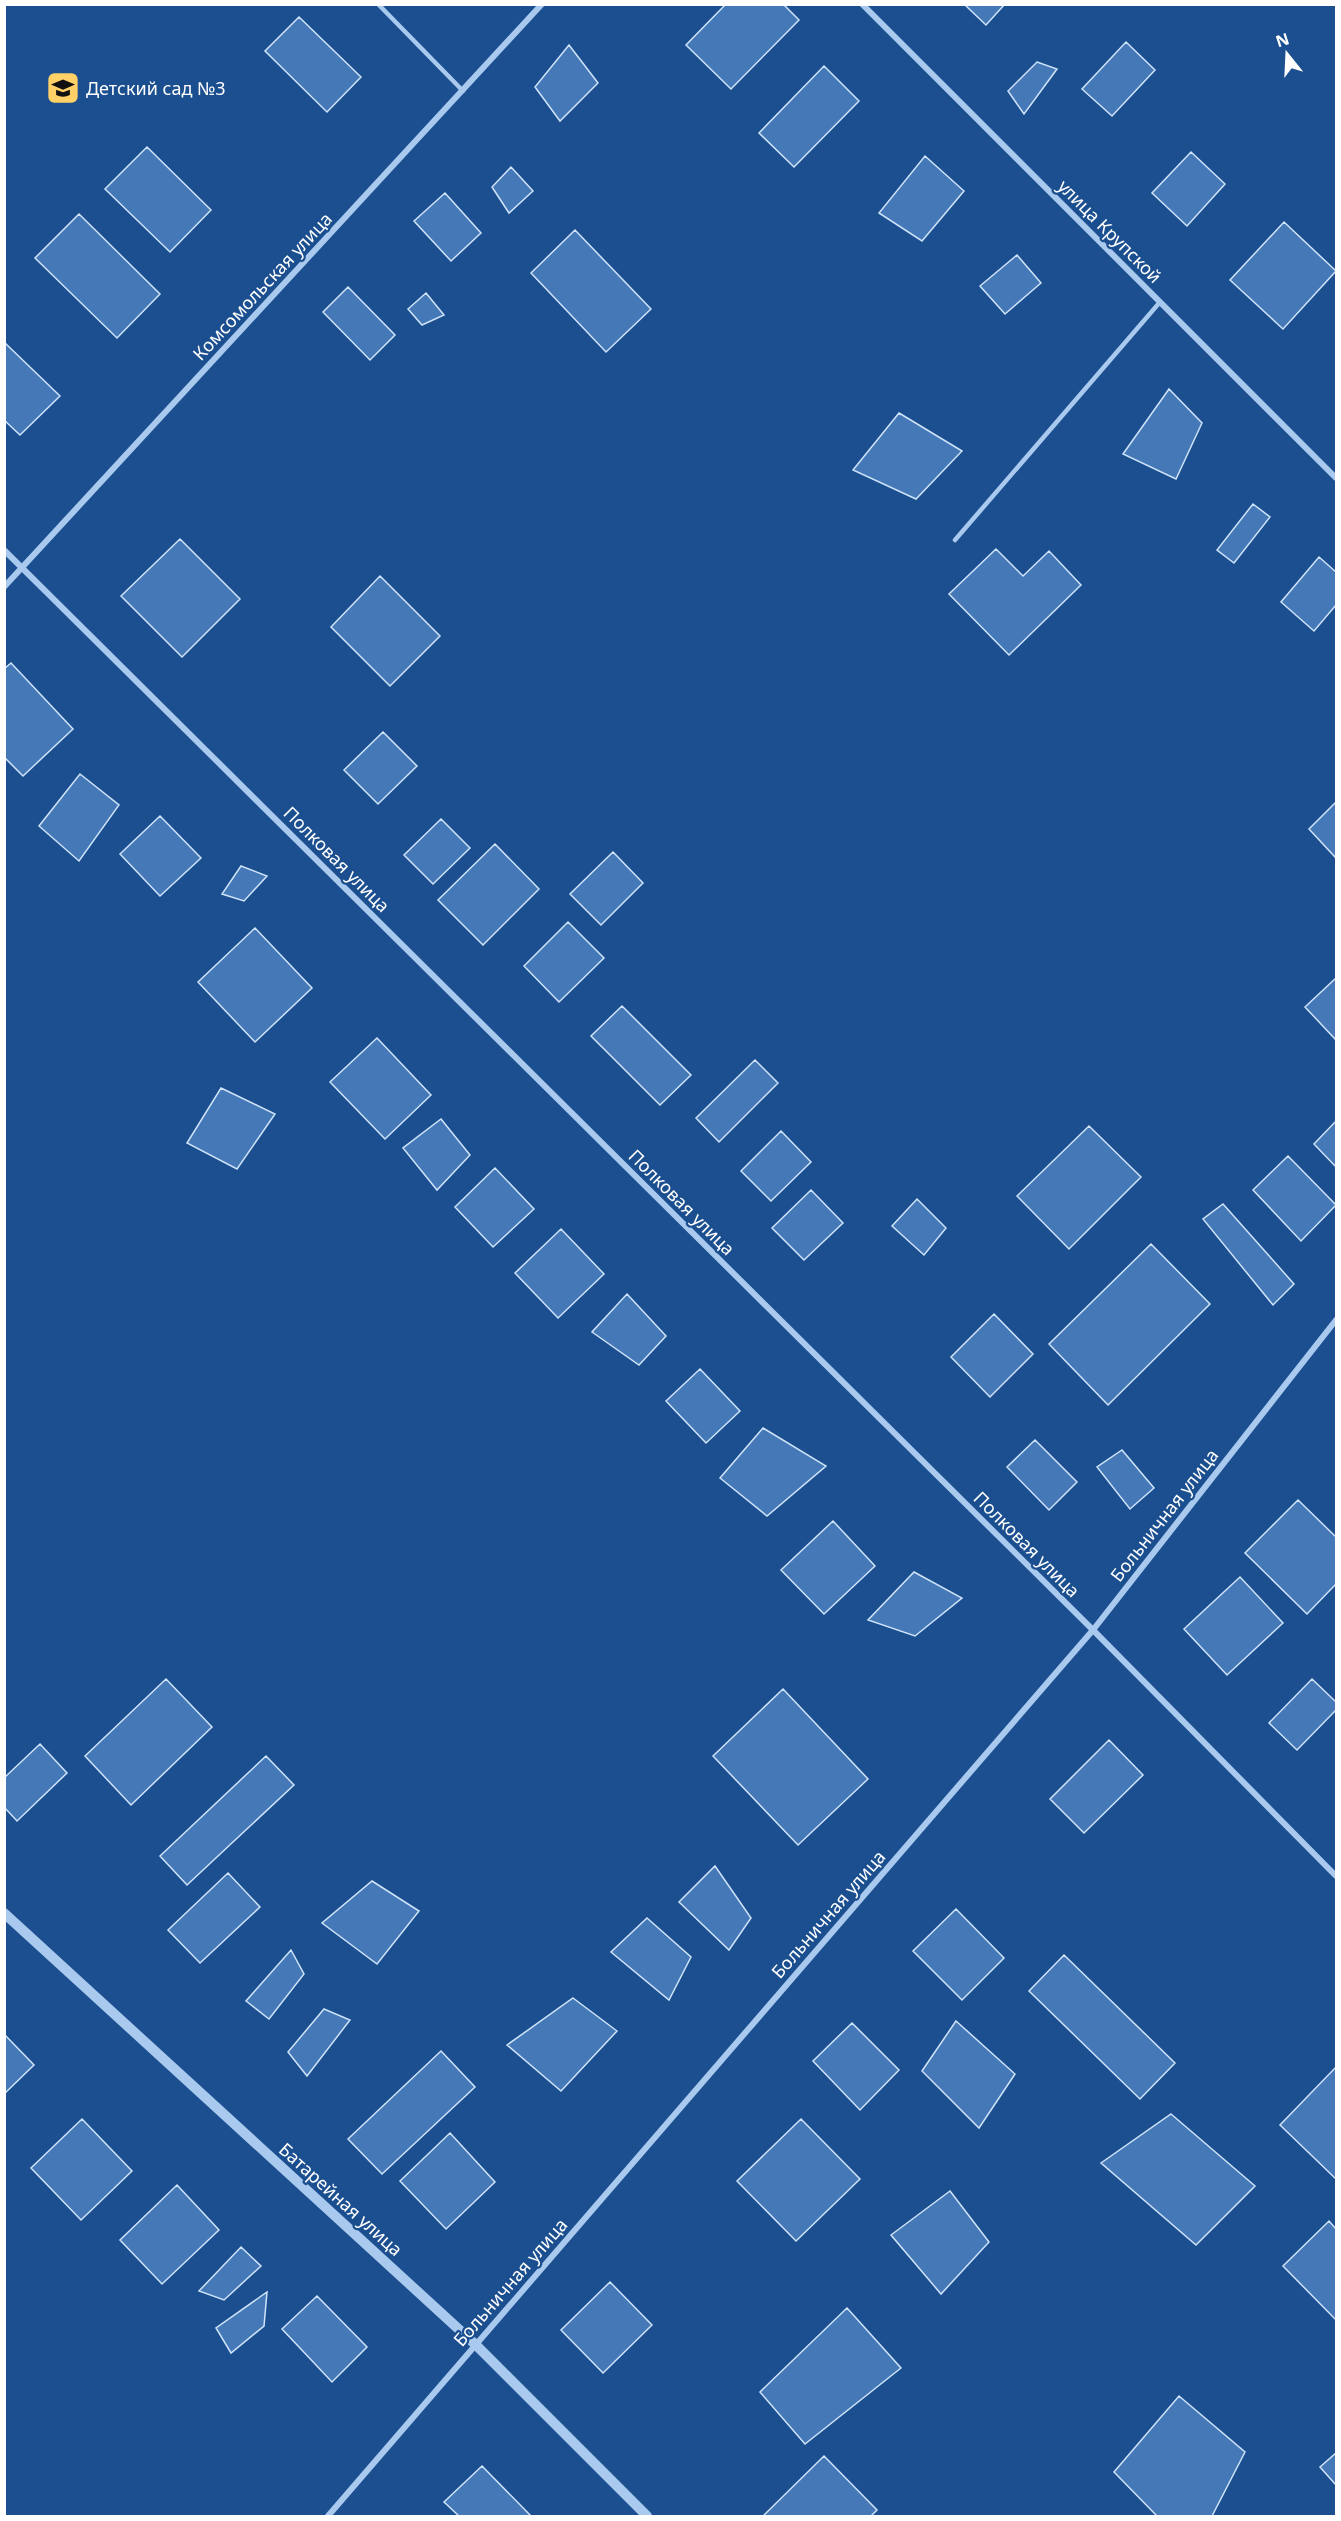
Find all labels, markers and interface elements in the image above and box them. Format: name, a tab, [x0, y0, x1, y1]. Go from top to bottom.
north arrow	[1257, 24, 1317, 84]
text: N	[1273, 27, 1292, 52]
school or university icon: Детский сад №3	[45, 70, 81, 106]
place label: Детский сад №3	[86, 76, 226, 100]
street label: улица Крупской	[1053, 174, 1167, 288]
street label: Комсомольская улица	[187, 207, 337, 365]
street label: Полковая улица	[279, 801, 395, 917]
street label: Полковая улица	[624, 1144, 740, 1260]
street label: Больничная улица	[1105, 1444, 1223, 1586]
street label: Полковая улица	[969, 1486, 1085, 1602]
street label: Больничная улица	[766, 1845, 890, 1983]
street label: Батарейная улица	[274, 2137, 408, 2261]
street label: Больничная улица	[448, 2213, 572, 2351]

